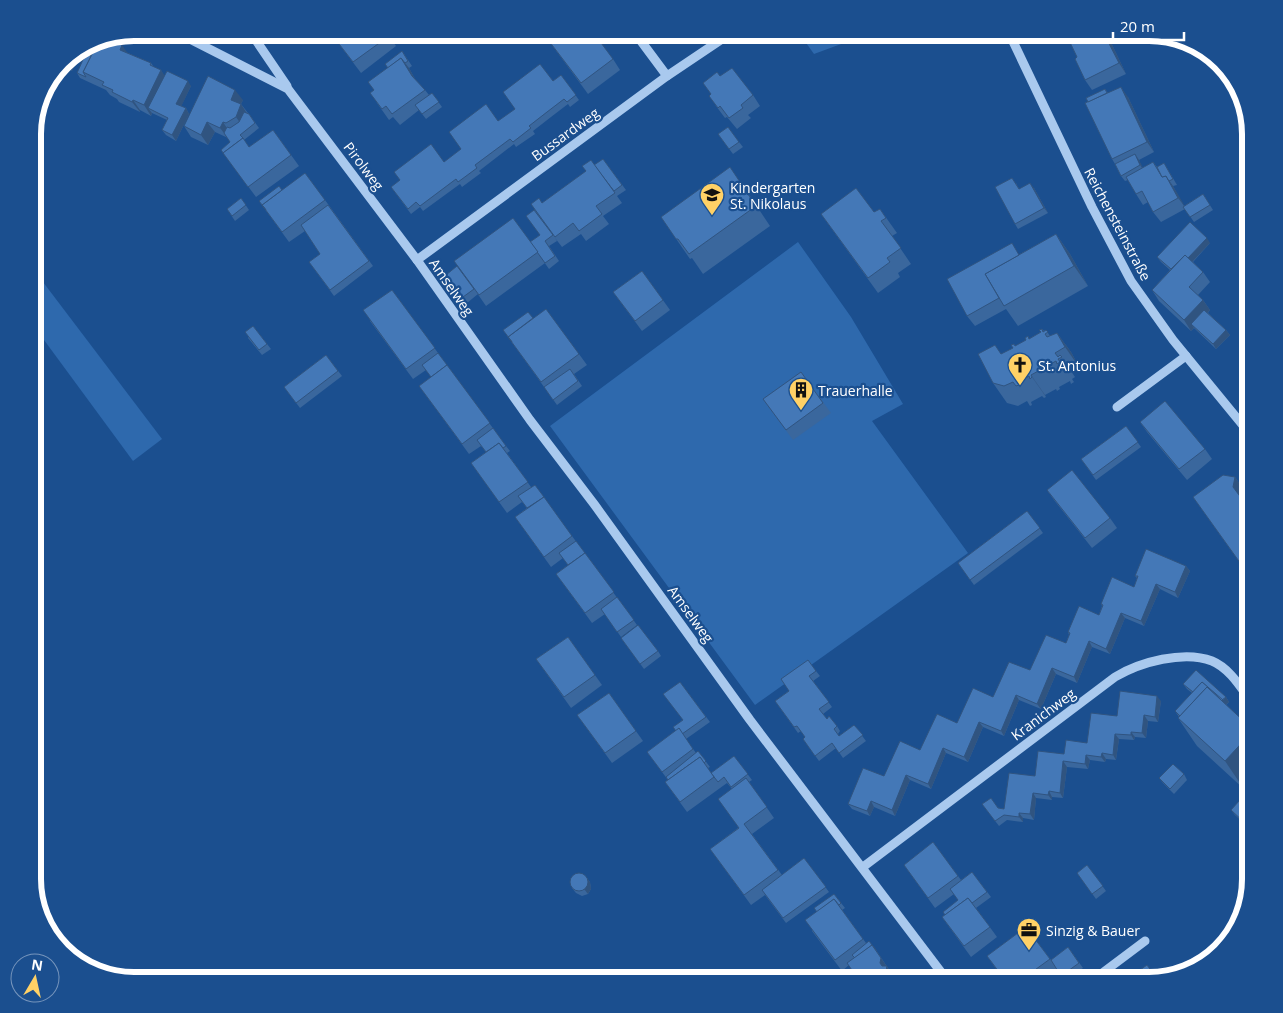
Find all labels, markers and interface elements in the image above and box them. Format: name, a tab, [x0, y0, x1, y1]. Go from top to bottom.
scale bar	[1113, 10, 1184, 42]
text: 20 m	[1120, 16, 1155, 36]
street label: Bussardweg	[527, 103, 603, 165]
street label: Pirolweg	[340, 138, 389, 194]
street label: Reichensteinstraße	[1080, 164, 1156, 284]
place label: Kindergarten St. Nikolaus	[730, 178, 815, 213]
school or university icon: Kindergarten St. Nikolaus	[699, 182, 725, 216]
street label: Amselweg	[425, 254, 479, 320]
church icon: St. Antonius	[1007, 352, 1033, 386]
place label: St. Antonius	[1038, 356, 1117, 375]
building icon: Trauerhalle	[788, 377, 814, 411]
place label: Trauerhalle	[818, 381, 893, 400]
street label: Amselweg	[664, 582, 718, 647]
street label: Kranichweg	[1007, 683, 1079, 744]
office icon: Sinzig & Bauer	[1016, 917, 1042, 951]
place label: Sinzig & Bauer	[1046, 921, 1140, 940]
north arrow	[10, 953, 60, 1003]
text: N	[30, 954, 44, 975]

